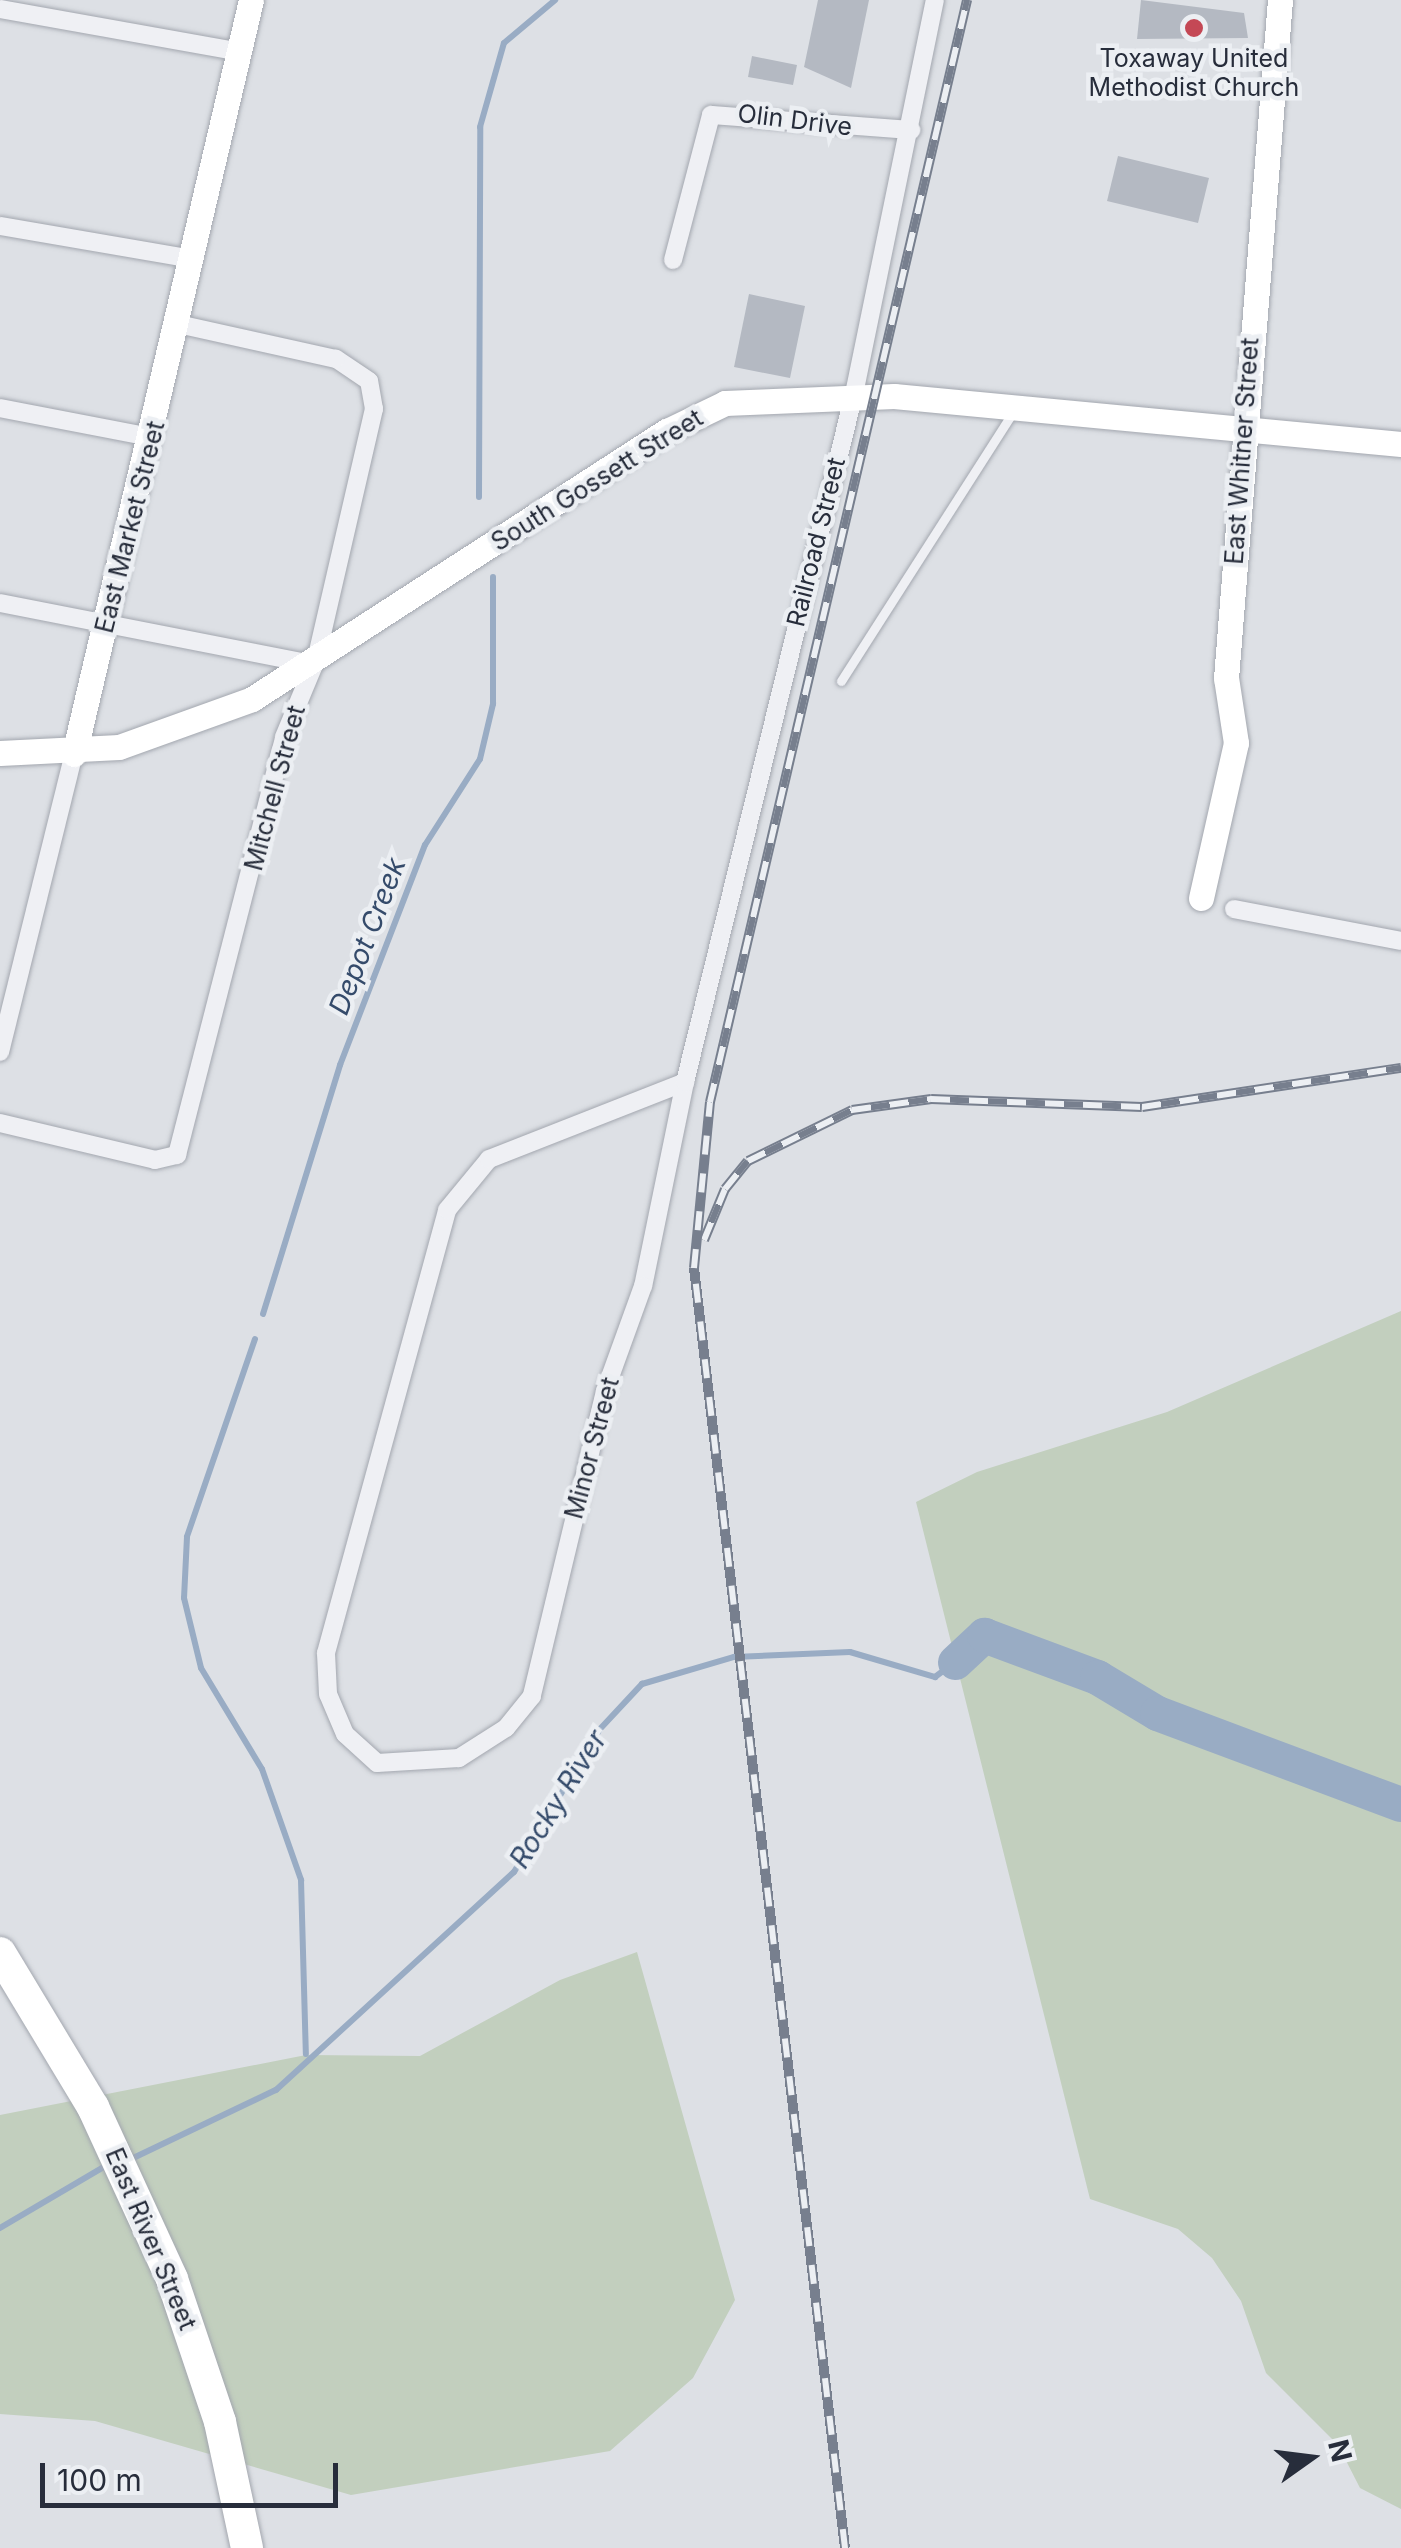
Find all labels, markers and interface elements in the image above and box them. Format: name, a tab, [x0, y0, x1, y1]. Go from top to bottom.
marker: Toxaway United Methodist Church	[1183, 17, 1205, 39]
place label: Toxaway United Methodist Church	[1089, 44, 1299, 103]
street label: Olin Drive	[736, 98, 854, 142]
street label: East Whitner Street	[1219, 337, 1265, 565]
street label: South Gossett Street	[486, 403, 708, 557]
street label: East Market Street	[89, 418, 171, 636]
street label: Railroad Street	[780, 454, 852, 630]
street label: Mitchell Street	[239, 702, 311, 874]
water label: Depot Creek	[322, 853, 412, 1019]
street label: Minor Street	[559, 1374, 625, 1522]
water label: Rocky River	[502, 1724, 614, 1874]
street label: East River Street	[99, 2144, 203, 2334]
north arrow	[1261, 2408, 1361, 2508]
text: N	[1321, 2436, 1359, 2465]
scale bar	[45, 2443, 342, 2505]
text: 100 m	[57, 2462, 142, 2498]

